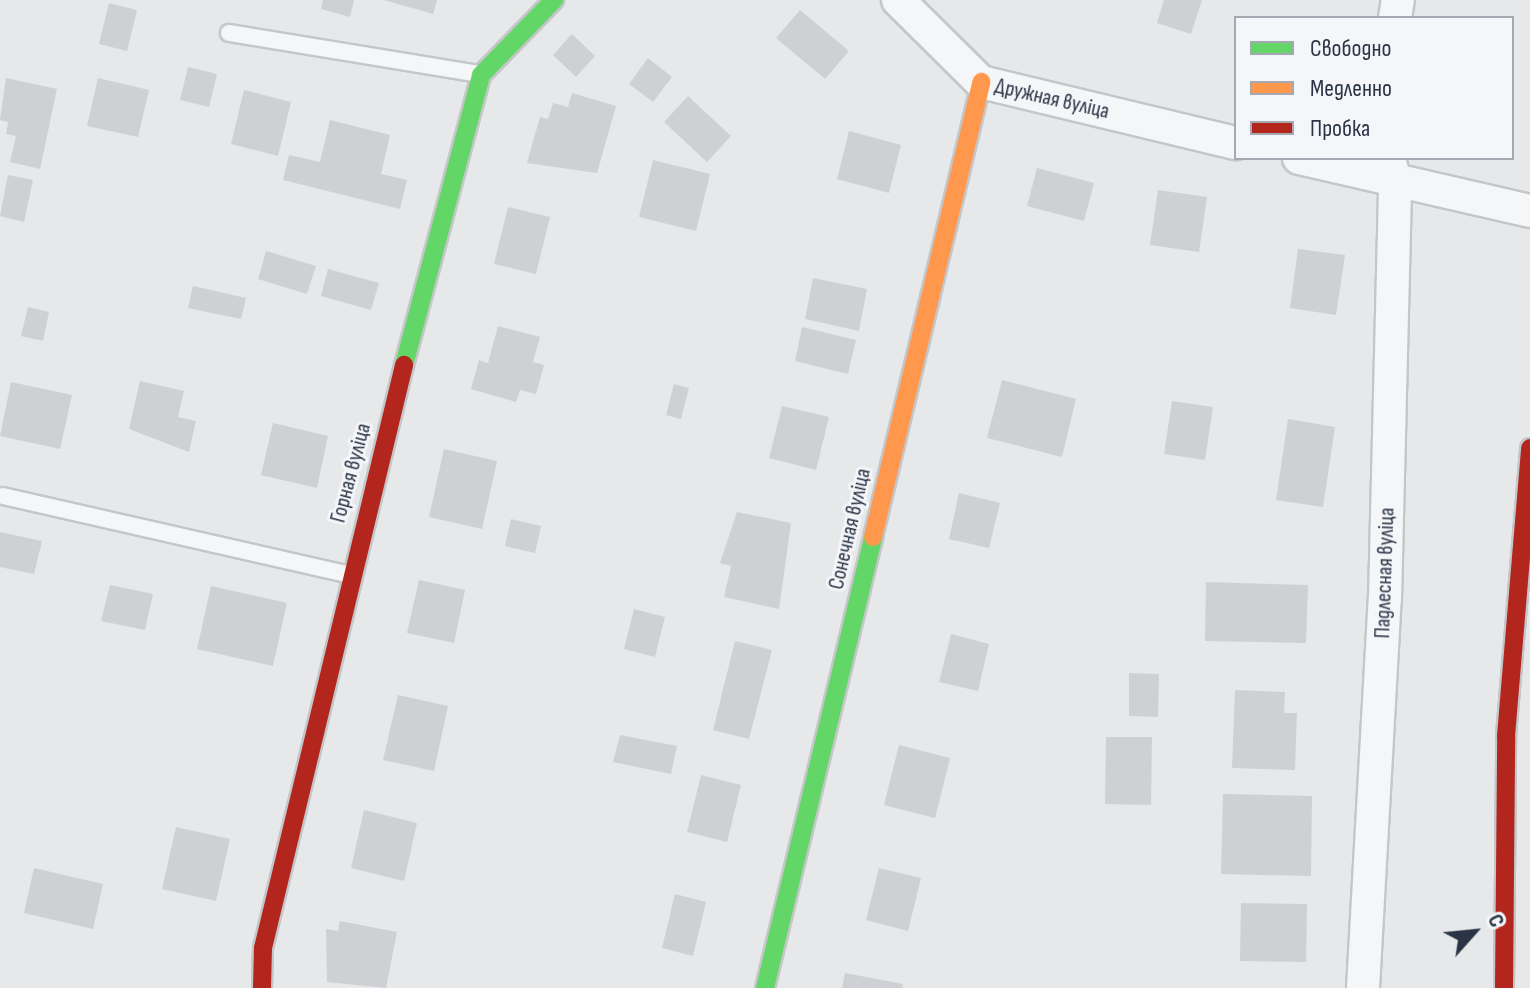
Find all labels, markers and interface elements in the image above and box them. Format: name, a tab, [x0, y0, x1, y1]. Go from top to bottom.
legend	[1234, 16, 1514, 160]
text: Свободно	[1310, 34, 1391, 63]
street label: Дружная вуліца	[992, 73, 1112, 125]
text: Медленно	[1310, 74, 1392, 103]
text: Пробка	[1310, 114, 1370, 143]
street label: Горная вуліца	[325, 420, 377, 526]
street label: Сонечная вуліца	[823, 466, 877, 592]
street label: Падлесная вуліца	[1370, 507, 1400, 639]
north arrow	[1434, 892, 1514, 972]
text: С	[1481, 910, 1510, 932]

